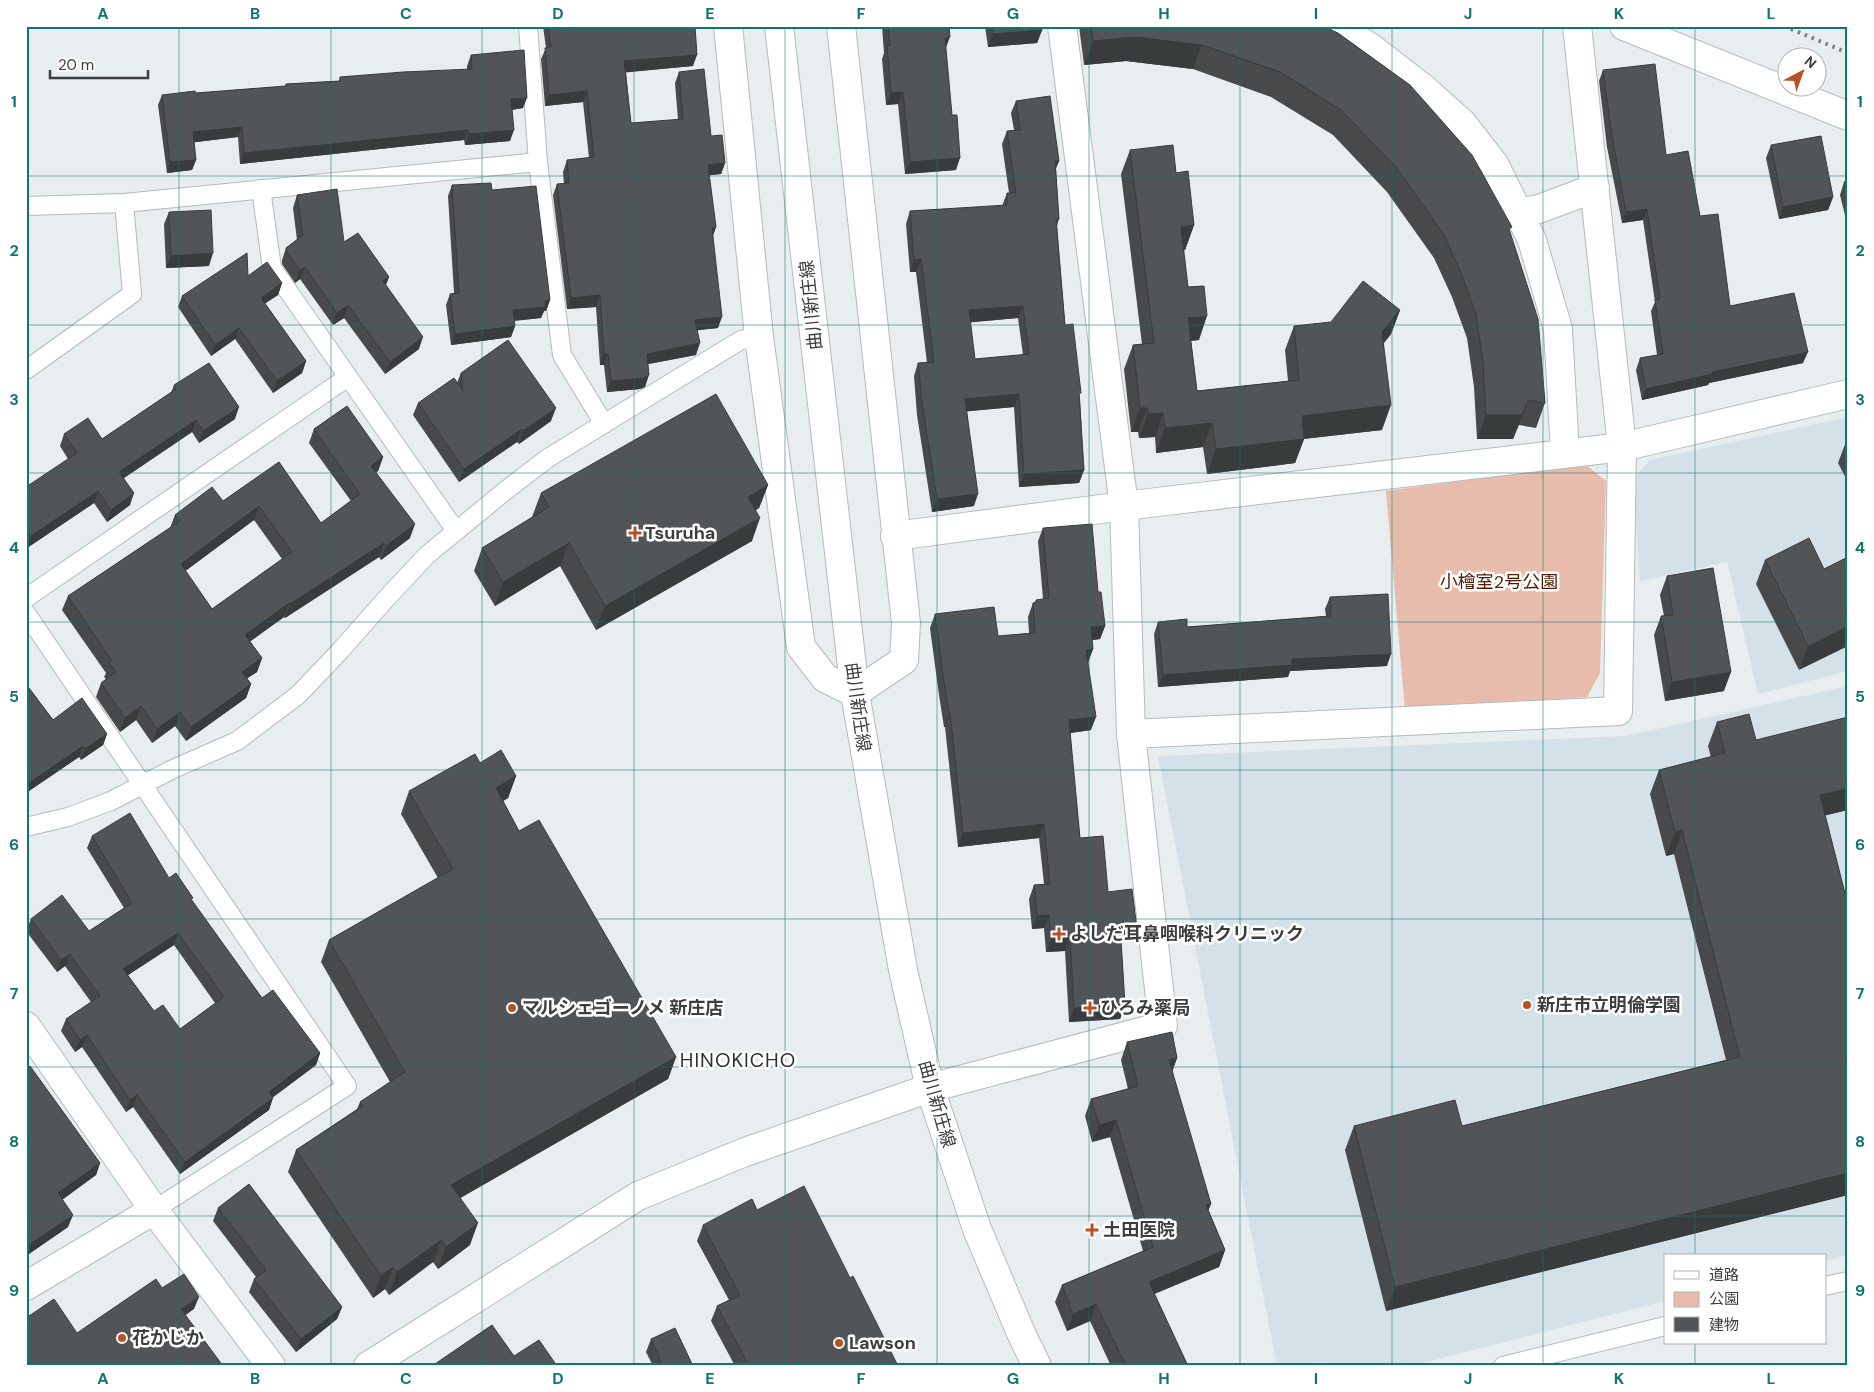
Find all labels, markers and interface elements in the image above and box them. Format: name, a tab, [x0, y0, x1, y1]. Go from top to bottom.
text: A	[97, 3, 109, 24]
text: B	[250, 3, 260, 24]
text: C	[400, 3, 412, 24]
text: D	[552, 3, 564, 24]
text: E	[705, 3, 715, 24]
text: F	[857, 3, 866, 24]
text: G	[1007, 3, 1019, 24]
text: H	[1158, 3, 1170, 24]
text: I	[1314, 3, 1318, 24]
text: J	[1464, 3, 1472, 24]
text: K	[1614, 3, 1625, 24]
text: L	[1767, 3, 1776, 24]
scale bar	[50, 48, 148, 80]
north arrow	[1776, 48, 1826, 98]
text: N	[1801, 52, 1820, 72]
text: 20 m	[58, 55, 94, 75]
text: 1	[11, 91, 17, 112]
text: 1	[1857, 91, 1863, 112]
text: 2	[9, 240, 19, 261]
text: 2	[1855, 240, 1865, 261]
street label: 曲川新庄線	[794, 259, 828, 351]
text: 3	[9, 389, 19, 410]
text: 3	[1855, 389, 1865, 410]
place label: Tsuruha	[645, 521, 715, 545]
marker: Tsuruha	[629, 527, 641, 539]
text: 4	[9, 537, 19, 558]
text: 4	[1855, 537, 1865, 558]
park label: 小檜室2号公園	[1440, 570, 1558, 594]
street label: 曲川新庄線	[840, 661, 876, 753]
text: 5	[9, 686, 19, 707]
text: 5	[1855, 686, 1865, 707]
text: 6	[9, 834, 19, 855]
text: 6	[1855, 834, 1865, 855]
place label: よしだ耳鼻咽喉科クリニック	[1070, 922, 1304, 946]
marker: よしだ耳鼻咽喉科クリニック	[1052, 927, 1066, 941]
text: 7	[10, 983, 19, 1004]
text: 7	[1856, 983, 1865, 1004]
place label: 新庄市立明倫学園	[1537, 993, 1681, 1017]
place label: マルシェゴーノメ 新庄店	[522, 996, 723, 1020]
place label: ひろみ薬局	[1100, 996, 1190, 1020]
marker: 新庄市立明倫学園	[1521, 999, 1533, 1011]
marker: マルシェゴーノメ 新庄店	[506, 1002, 518, 1014]
marker: ひろみ薬局	[1084, 1002, 1096, 1014]
district label: HINOKICHO	[680, 1047, 796, 1073]
street label: 曲川新庄線	[913, 1057, 961, 1151]
text: 8	[9, 1131, 19, 1152]
text: 8	[1855, 1131, 1865, 1152]
place label: 土田医院	[1103, 1218, 1175, 1242]
marker: 土田医院	[1085, 1223, 1099, 1237]
legend	[1664, 1254, 1826, 1344]
text: 道路	[1709, 1265, 1739, 1285]
text: 9	[9, 1280, 19, 1301]
text: 9	[1855, 1280, 1865, 1301]
text: 公園	[1709, 1289, 1739, 1309]
text: 建物	[1709, 1315, 1739, 1335]
place label: 花かじか	[132, 1326, 204, 1350]
place label: Lawson	[849, 1331, 916, 1355]
marker: 花かじか	[116, 1332, 128, 1344]
marker: Lawson	[833, 1337, 845, 1349]
text: A	[97, 1368, 109, 1389]
text: B	[250, 1368, 260, 1389]
text: C	[400, 1368, 412, 1389]
text: D	[552, 1368, 564, 1389]
text: E	[705, 1368, 715, 1389]
text: F	[857, 1368, 866, 1389]
text: G	[1007, 1368, 1019, 1389]
text: H	[1158, 1368, 1170, 1389]
text: I	[1314, 1368, 1318, 1389]
text: J	[1464, 1368, 1472, 1389]
text: K	[1614, 1368, 1625, 1389]
text: L	[1767, 1368, 1776, 1389]

